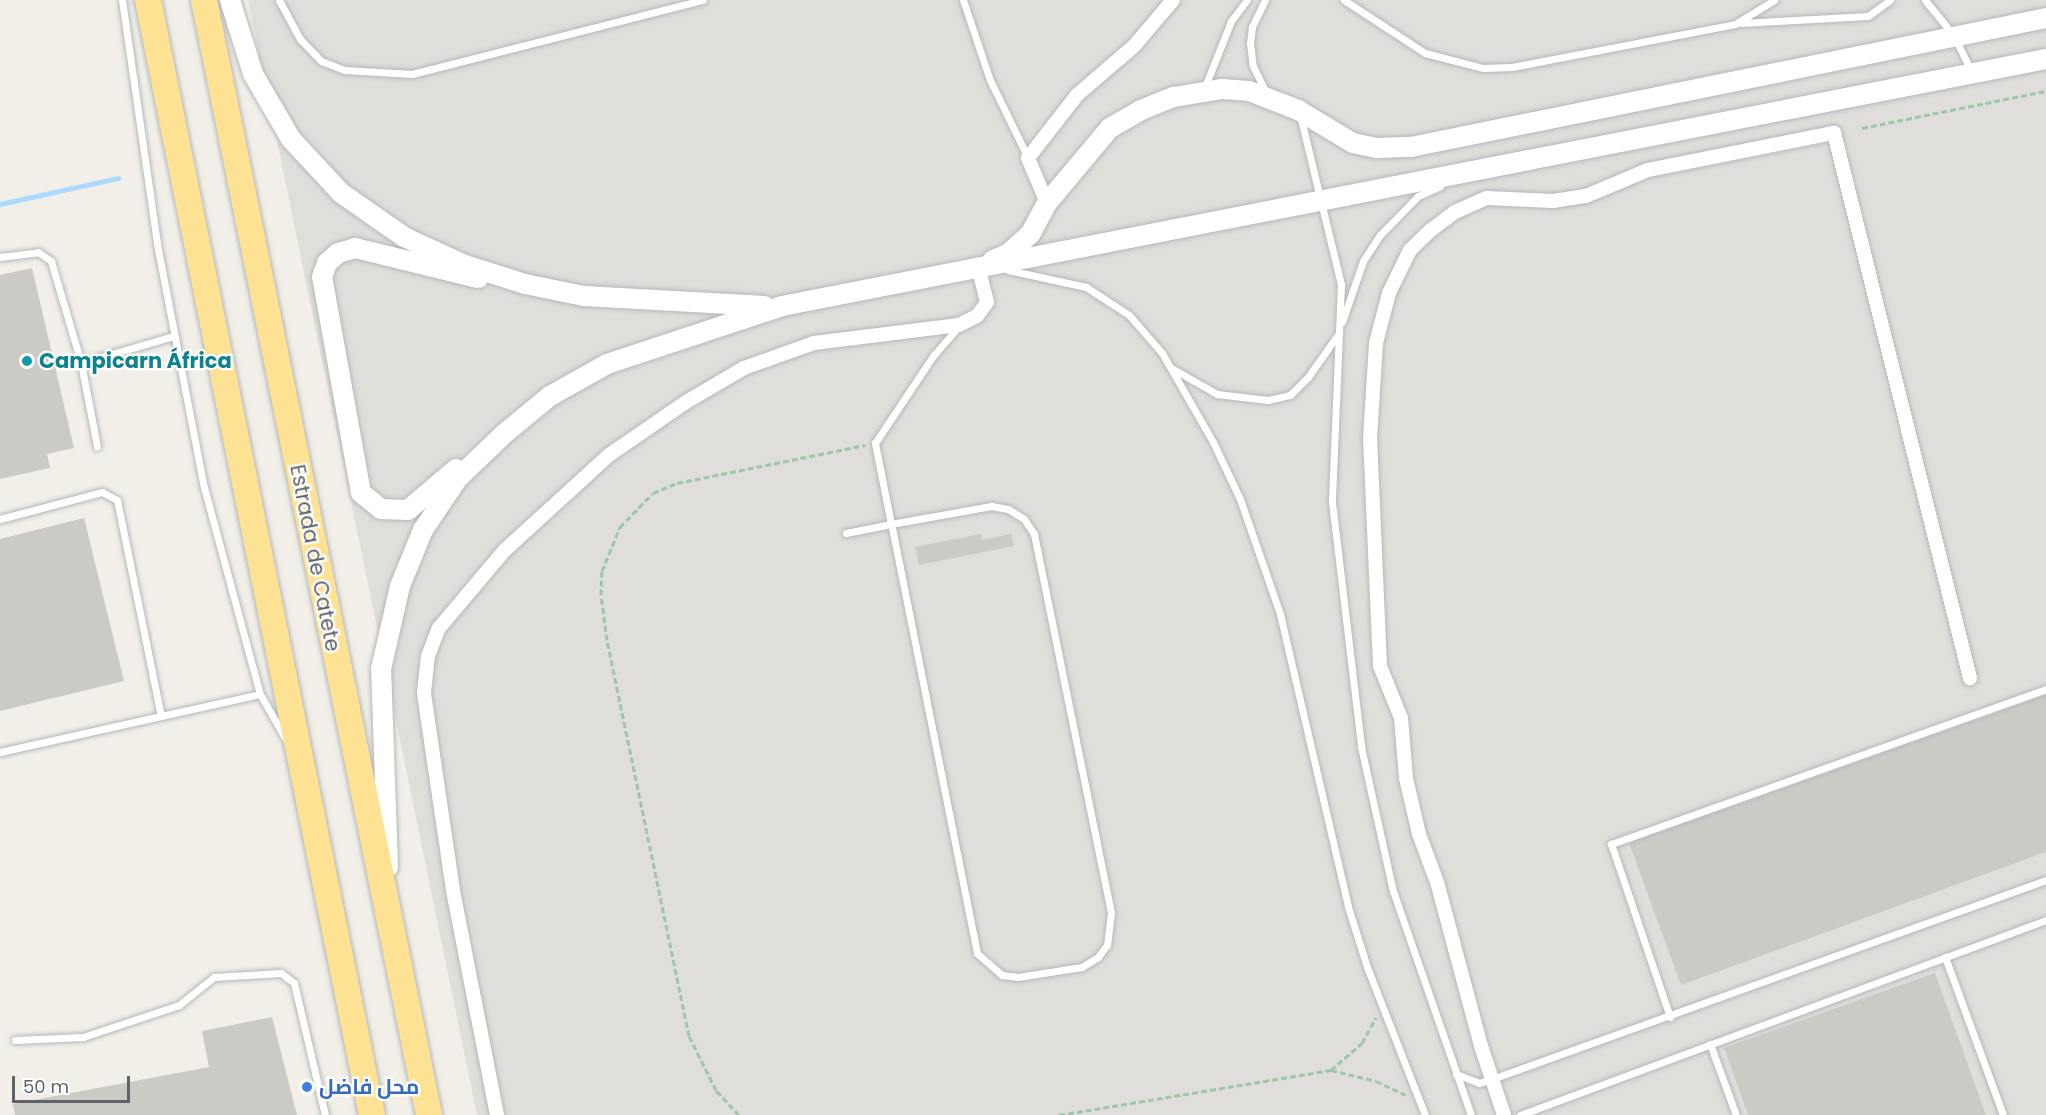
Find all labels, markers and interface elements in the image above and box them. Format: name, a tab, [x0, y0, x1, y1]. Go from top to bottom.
place label: Campicarn África	[39, 348, 232, 374]
marker: Campicarn África	[20, 354, 34, 368]
street label: Estrada de Catete	[285, 462, 345, 654]
scale bar	[15, 1064, 134, 1102]
text: 50 m	[23, 1074, 69, 1099]
place label: محل فاضل	[319, 1074, 419, 1100]
marker: محل فاضل	[300, 1080, 314, 1094]

